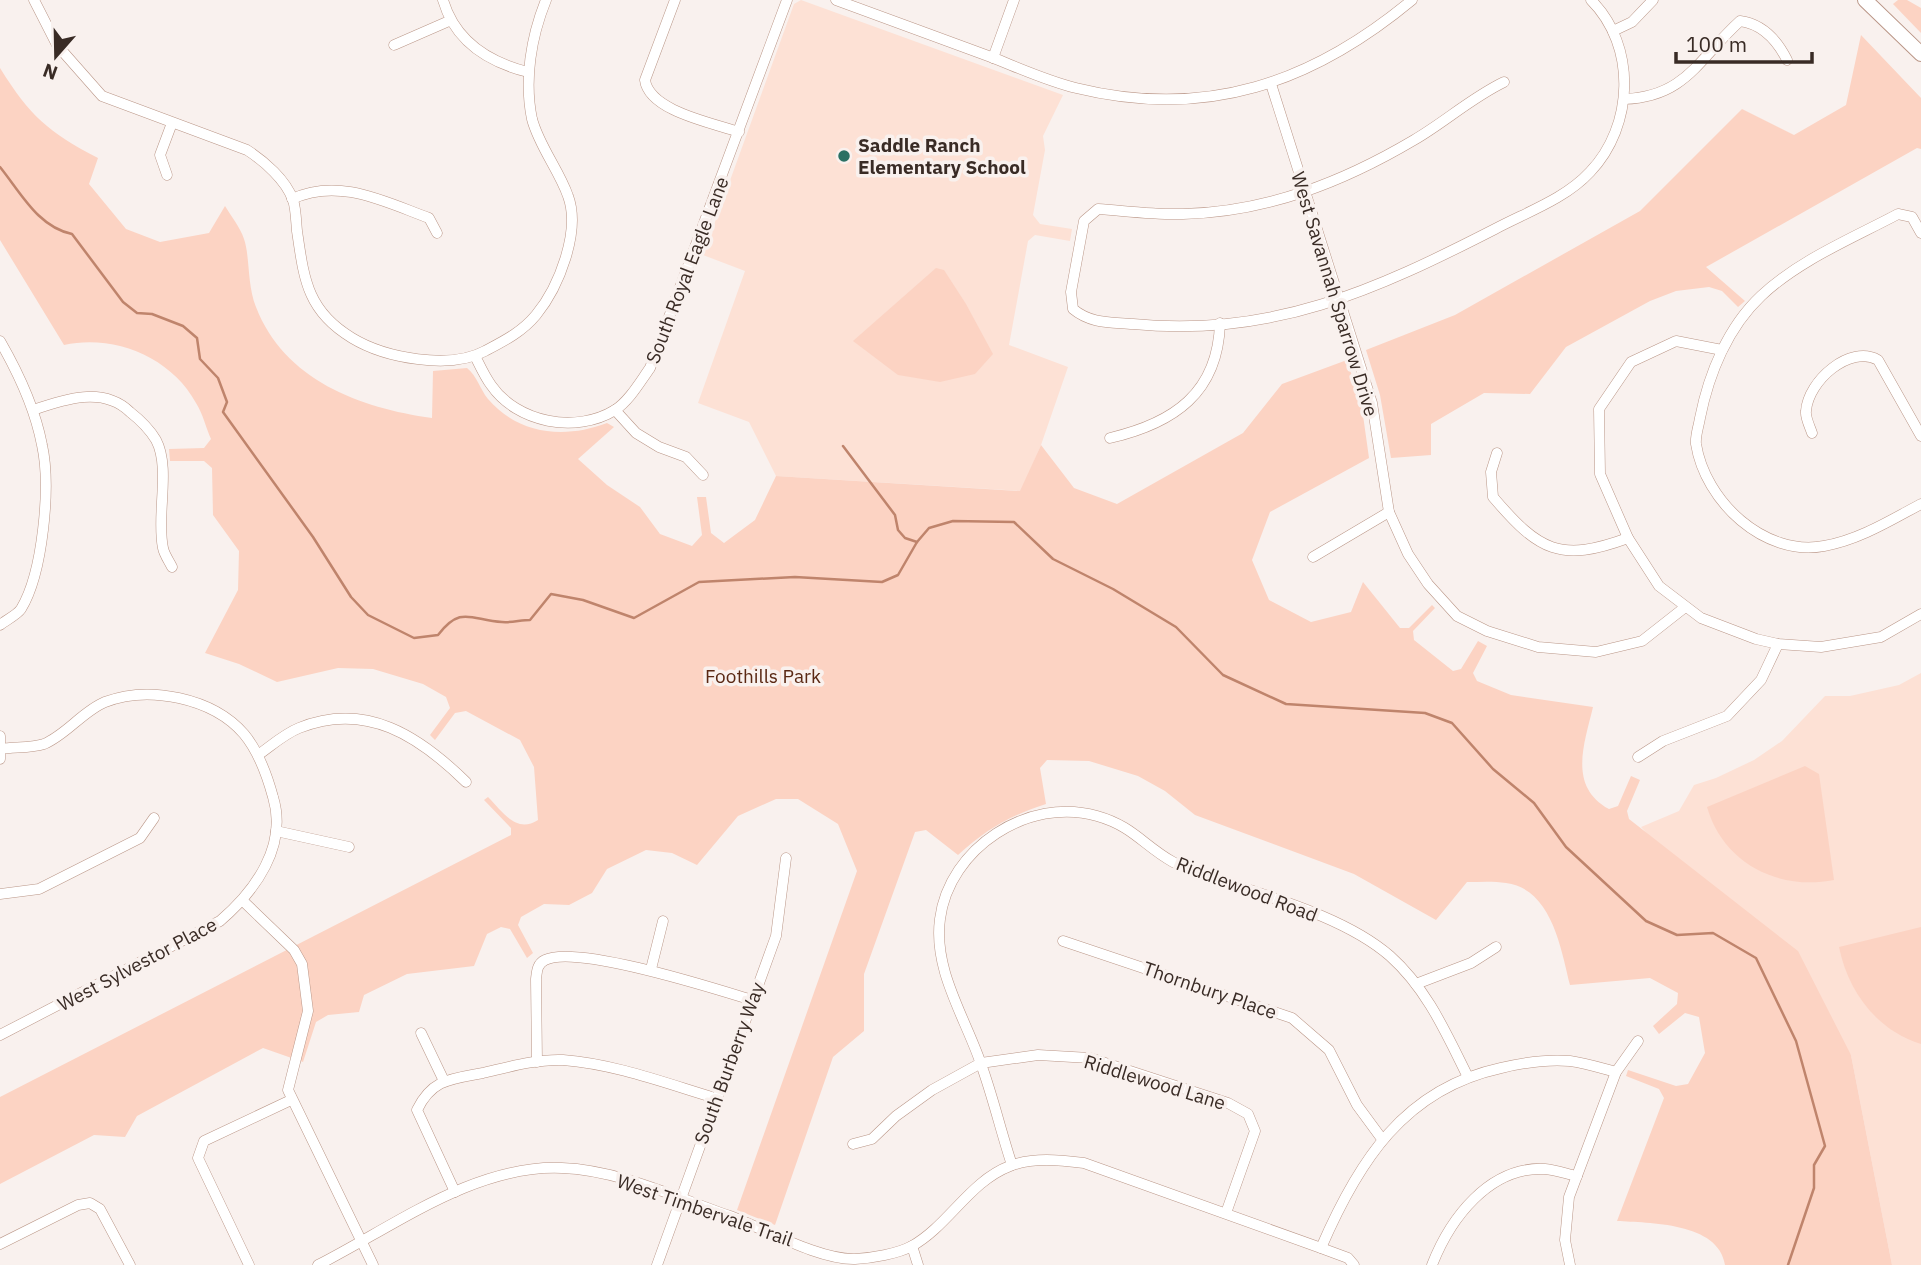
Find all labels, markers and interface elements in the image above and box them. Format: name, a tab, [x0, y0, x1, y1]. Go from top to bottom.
north arrow	[21, 21, 91, 91]
scale bar	[1676, 21, 1812, 65]
text: 100 m	[1686, 30, 1747, 58]
text: N	[40, 58, 61, 86]
place label: Saddle Ranch Elementary School	[858, 133, 1026, 179]
marker: Saddle Ranch Elementary School	[836, 148, 852, 164]
street label: West Savannah Sparrow Drive	[1286, 169, 1384, 419]
street label: South Royal Eagle Lane	[640, 173, 734, 367]
park label: Foothills Park	[705, 664, 821, 688]
street label: Riddlewood Road	[1173, 851, 1321, 927]
street label: West Sylvestor Place	[53, 912, 221, 1016]
street label: Thornbury Place	[1140, 956, 1280, 1024]
street label: South Burberry Way	[689, 978, 770, 1147]
street label: Riddlewood Lane	[1081, 1049, 1229, 1115]
street label: West Timbervale Trail	[614, 1169, 796, 1251]

